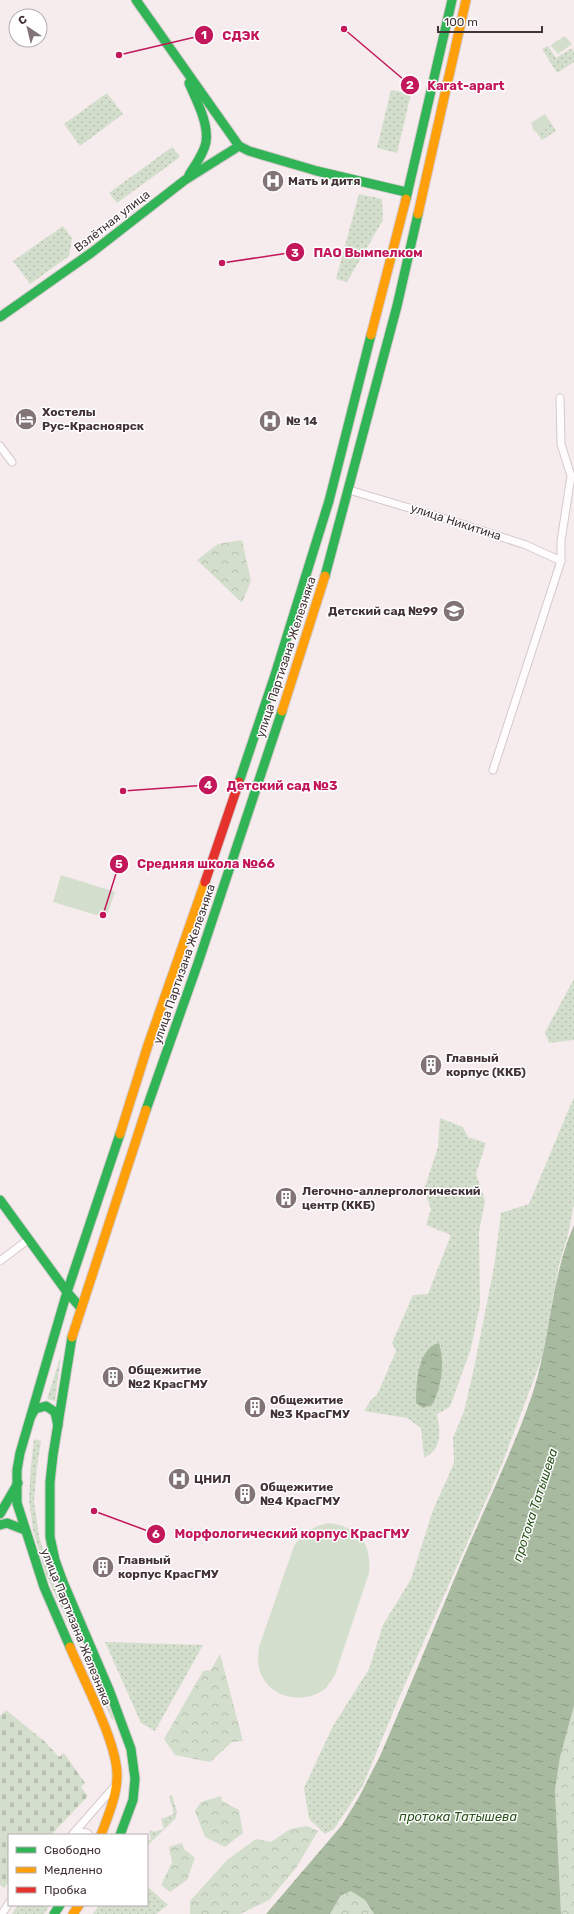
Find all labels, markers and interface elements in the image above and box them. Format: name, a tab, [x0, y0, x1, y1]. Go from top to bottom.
north arrow	[8, 8, 48, 48]
scale bar	[438, 8, 542, 34]
text: С	[16, 13, 30, 28]
text: 100 m	[444, 15, 478, 29]
callout: СДЭК	[194, 23, 267, 48]
text: 1	[201, 28, 207, 42]
text: СДЭК	[222, 28, 260, 43]
callout: Karat-apart	[400, 73, 513, 98]
text: 2	[406, 78, 414, 92]
text: Karat-apart	[427, 78, 505, 93]
hospital icon: Мать и дитя	[260, 168, 286, 194]
place label: Мать и дитя	[288, 174, 360, 188]
street label: Взлётная улица	[71, 187, 153, 255]
callout: ПАО Вымпелком	[285, 240, 430, 265]
text: ПАО Вымпелком	[313, 245, 423, 260]
text: 3	[291, 246, 299, 260]
place label: Хостелы Рус-Красноярск	[42, 405, 145, 433]
hotel icon: Хостелы Рус-Красноярск	[13, 406, 39, 432]
hospital icon: № 14	[257, 408, 283, 434]
place label: № 14	[286, 414, 317, 428]
street label: улица Никитина	[409, 501, 503, 543]
street label: улица Партизана Железняка	[253, 575, 319, 739]
school or university icon: Детский сад №99	[441, 598, 467, 624]
place label: Детский сад №99	[328, 604, 438, 618]
callout: Детский сад №3	[198, 773, 345, 798]
text: 4	[204, 778, 212, 792]
text: Детский сад №3	[226, 778, 338, 793]
callout: Средняя школа №66	[109, 851, 283, 876]
text: Средняя школа №66	[137, 856, 276, 871]
text: 5	[115, 857, 123, 871]
street label: улица Партизана Железняка	[150, 882, 218, 1046]
place label: Главный корпус (ККБ)	[446, 1051, 526, 1079]
building icon: Главный корпус (ККБ)	[418, 1052, 444, 1078]
place label: Легочно-аллергологический центр (ККБ)	[302, 1184, 481, 1212]
building icon: Легочно-аллергологический центр (ККБ)	[273, 1185, 299, 1211]
place label: Общежитие №2 КрасГМУ	[128, 1363, 208, 1391]
building icon: Общежитие №2 КрасГМУ	[100, 1364, 126, 1390]
place label: Общежитие №3 КрасГМУ	[270, 1393, 350, 1421]
building icon: Общежитие №3 КрасГМУ	[242, 1394, 268, 1420]
water label: протока Татышева	[510, 1446, 560, 1563]
hospital icon: ЦНИЛ	[166, 1466, 192, 1492]
place label: ЦНИЛ	[194, 1472, 231, 1486]
place label: Общежитие №4 КрасГМУ	[260, 1480, 340, 1508]
building icon: Общежитие №4 КрасГМУ	[232, 1481, 258, 1507]
callout: Морфологический корпус КрасГМУ	[146, 1521, 418, 1546]
text: Морфологический корпус КрасГМУ	[174, 1526, 410, 1541]
text: 6	[152, 1527, 160, 1541]
street label: улица Партизана Железняка	[38, 1546, 114, 1708]
place label: Главный корпус КрасГМУ	[118, 1553, 219, 1581]
building icon: Главный корпус КрасГМУ	[90, 1554, 116, 1580]
water label: протока Татышева	[399, 1809, 517, 1824]
legend	[8, 1834, 148, 1906]
text: Свободно	[44, 1843, 101, 1857]
text: Медленно	[44, 1863, 103, 1877]
text: Пробка	[44, 1883, 87, 1897]

